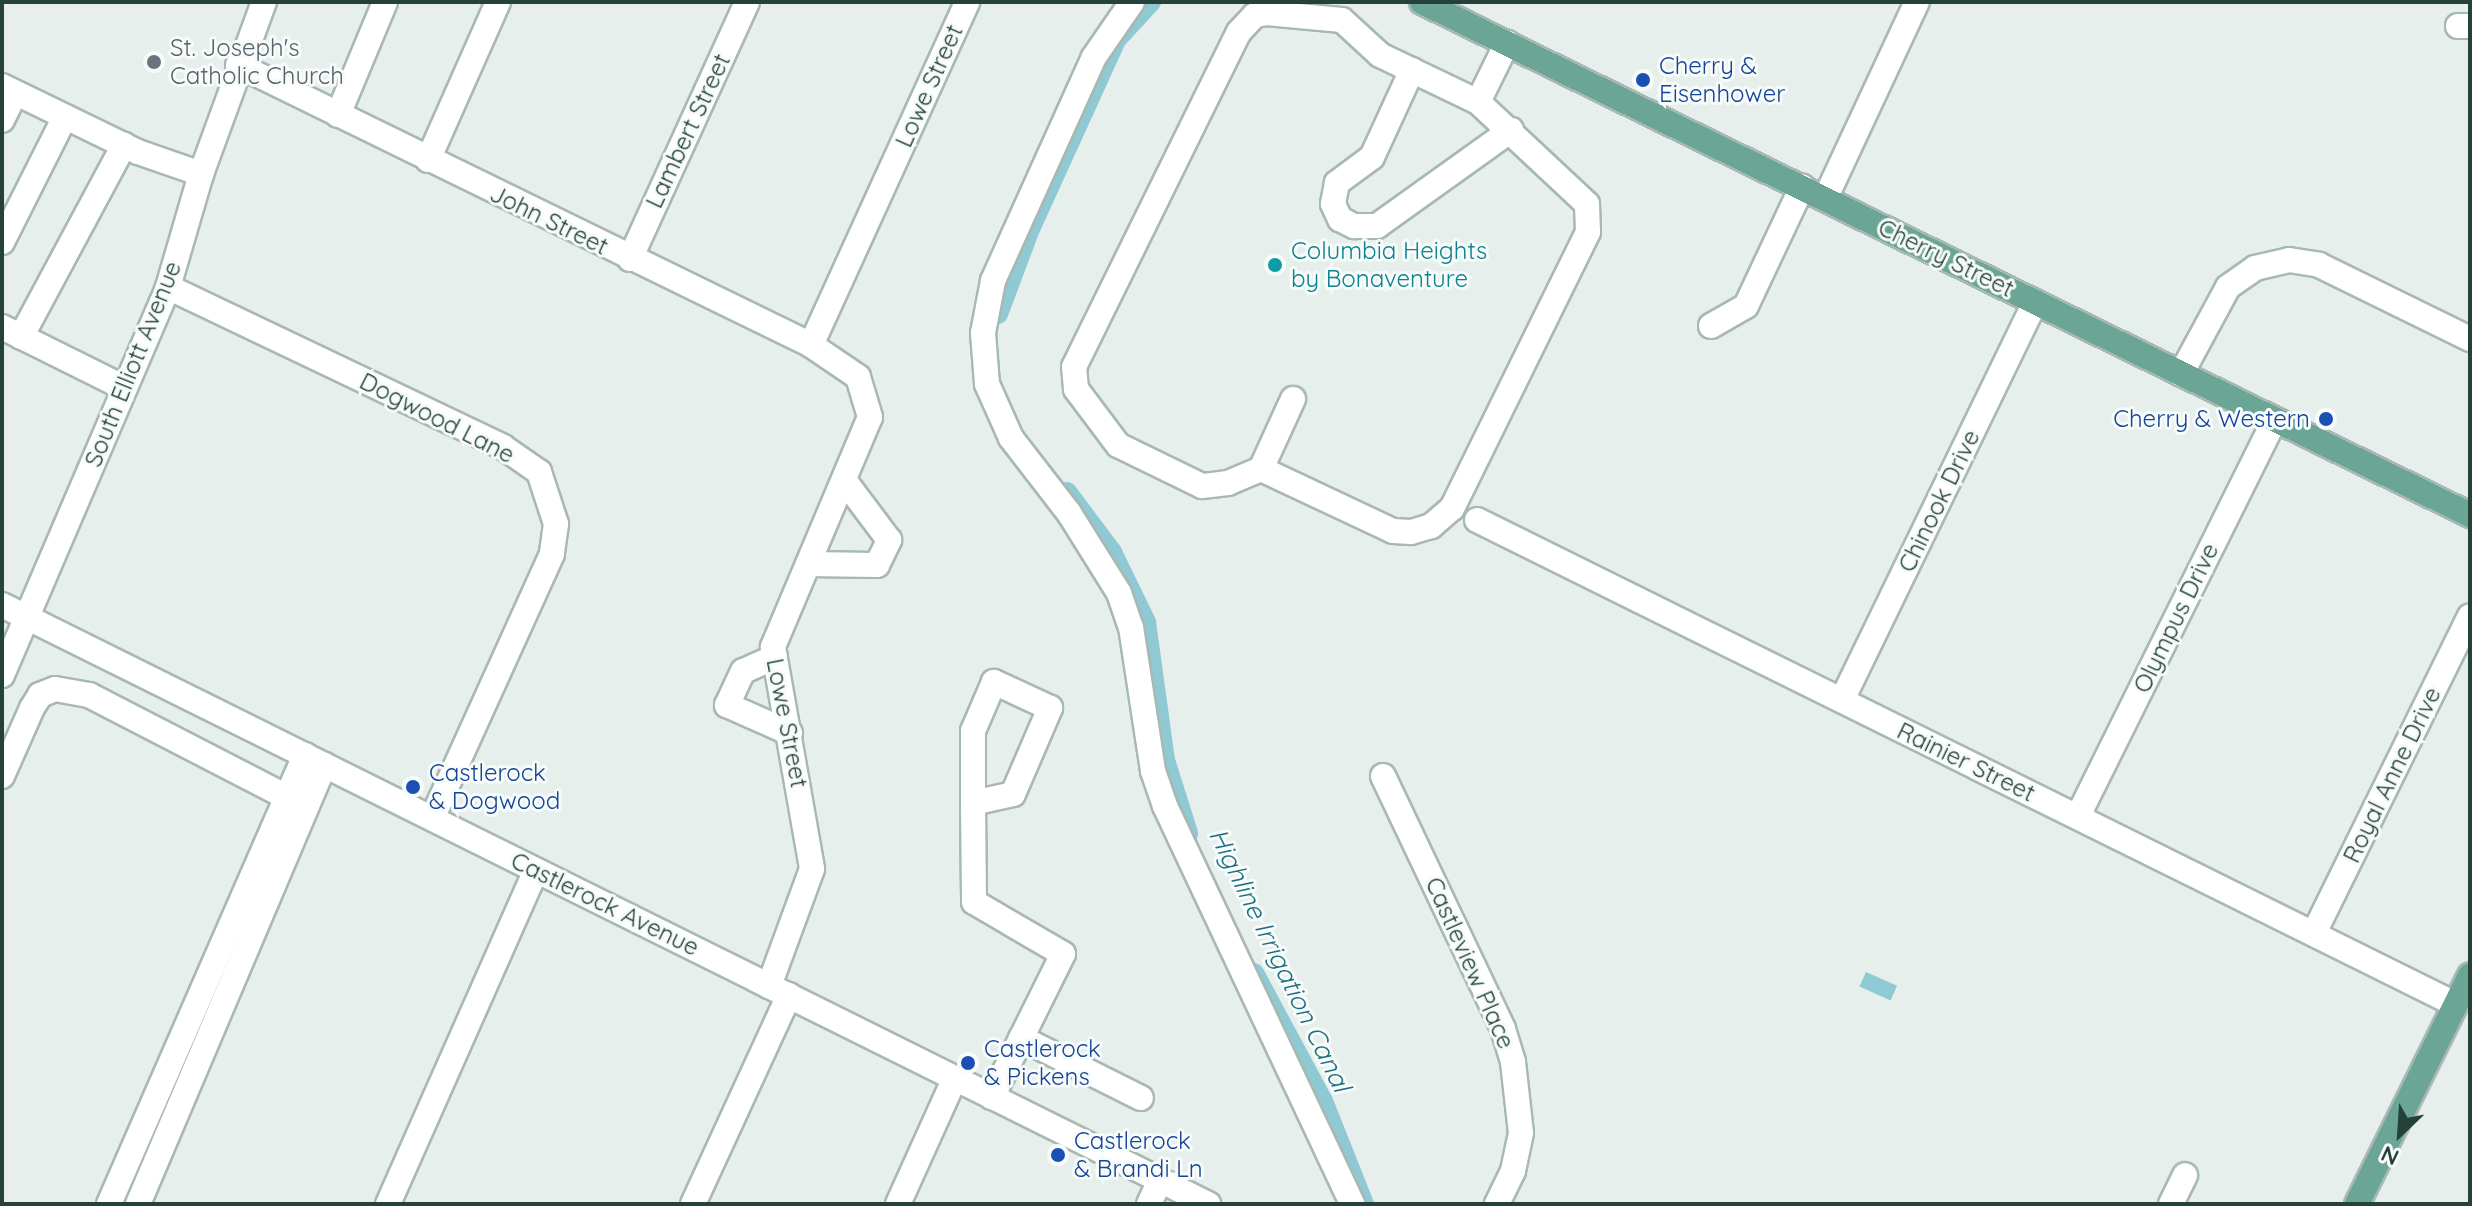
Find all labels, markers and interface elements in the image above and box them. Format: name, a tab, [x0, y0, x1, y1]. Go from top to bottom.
street label: Lowe Street	[889, 20, 969, 152]
place label: St. Joseph's Catholic Church	[170, 34, 344, 90]
street label: Lambert Street	[640, 49, 736, 213]
place label: Cherry & Eisenhower	[1659, 52, 1785, 108]
marker: St. Joseph's Catholic Church	[145, 53, 163, 71]
marker: Cherry & Eisenhower	[1634, 71, 1652, 89]
street label: John Street	[485, 179, 613, 261]
street label: Cherry Street	[1874, 213, 2018, 303]
place label: Columbia Heights by Bonaventure	[1291, 237, 1487, 293]
marker: Columbia Heights by Bonaventure	[1266, 256, 1284, 274]
street label: South Elliott Avenue	[79, 257, 187, 471]
street label: Dogwood Lane	[355, 367, 519, 469]
place label: Cherry & Western	[2113, 405, 2310, 433]
marker: Cherry & Western	[2317, 410, 2335, 428]
street label: Chinook Drive	[1892, 425, 1986, 577]
street label: Olympus Drive	[2127, 539, 2225, 697]
street label: Lowe Street	[760, 656, 814, 790]
street label: Royal Anne Drive	[2337, 682, 2447, 868]
street label: Rainier Street	[1892, 716, 2040, 808]
place label: Castlerock & Dogwood	[429, 759, 560, 815]
marker: Castlerock & Dogwood	[404, 778, 422, 796]
water label: Highline Irrigation Canal	[1203, 823, 1357, 1097]
street label: Castlerock Avenue	[506, 846, 704, 962]
street label: Castleview Place	[1419, 873, 1521, 1053]
place label: Castlerock & Pickens	[984, 1035, 1101, 1091]
marker: Castlerock & Pickens	[959, 1054, 977, 1072]
north arrow	[2360, 1094, 2440, 1174]
place label: Castlerock & Brandi Ln	[1074, 1127, 1203, 1183]
text: N	[2377, 1140, 2403, 1172]
marker: Castlerock & Brandi Ln	[1049, 1146, 1067, 1164]

